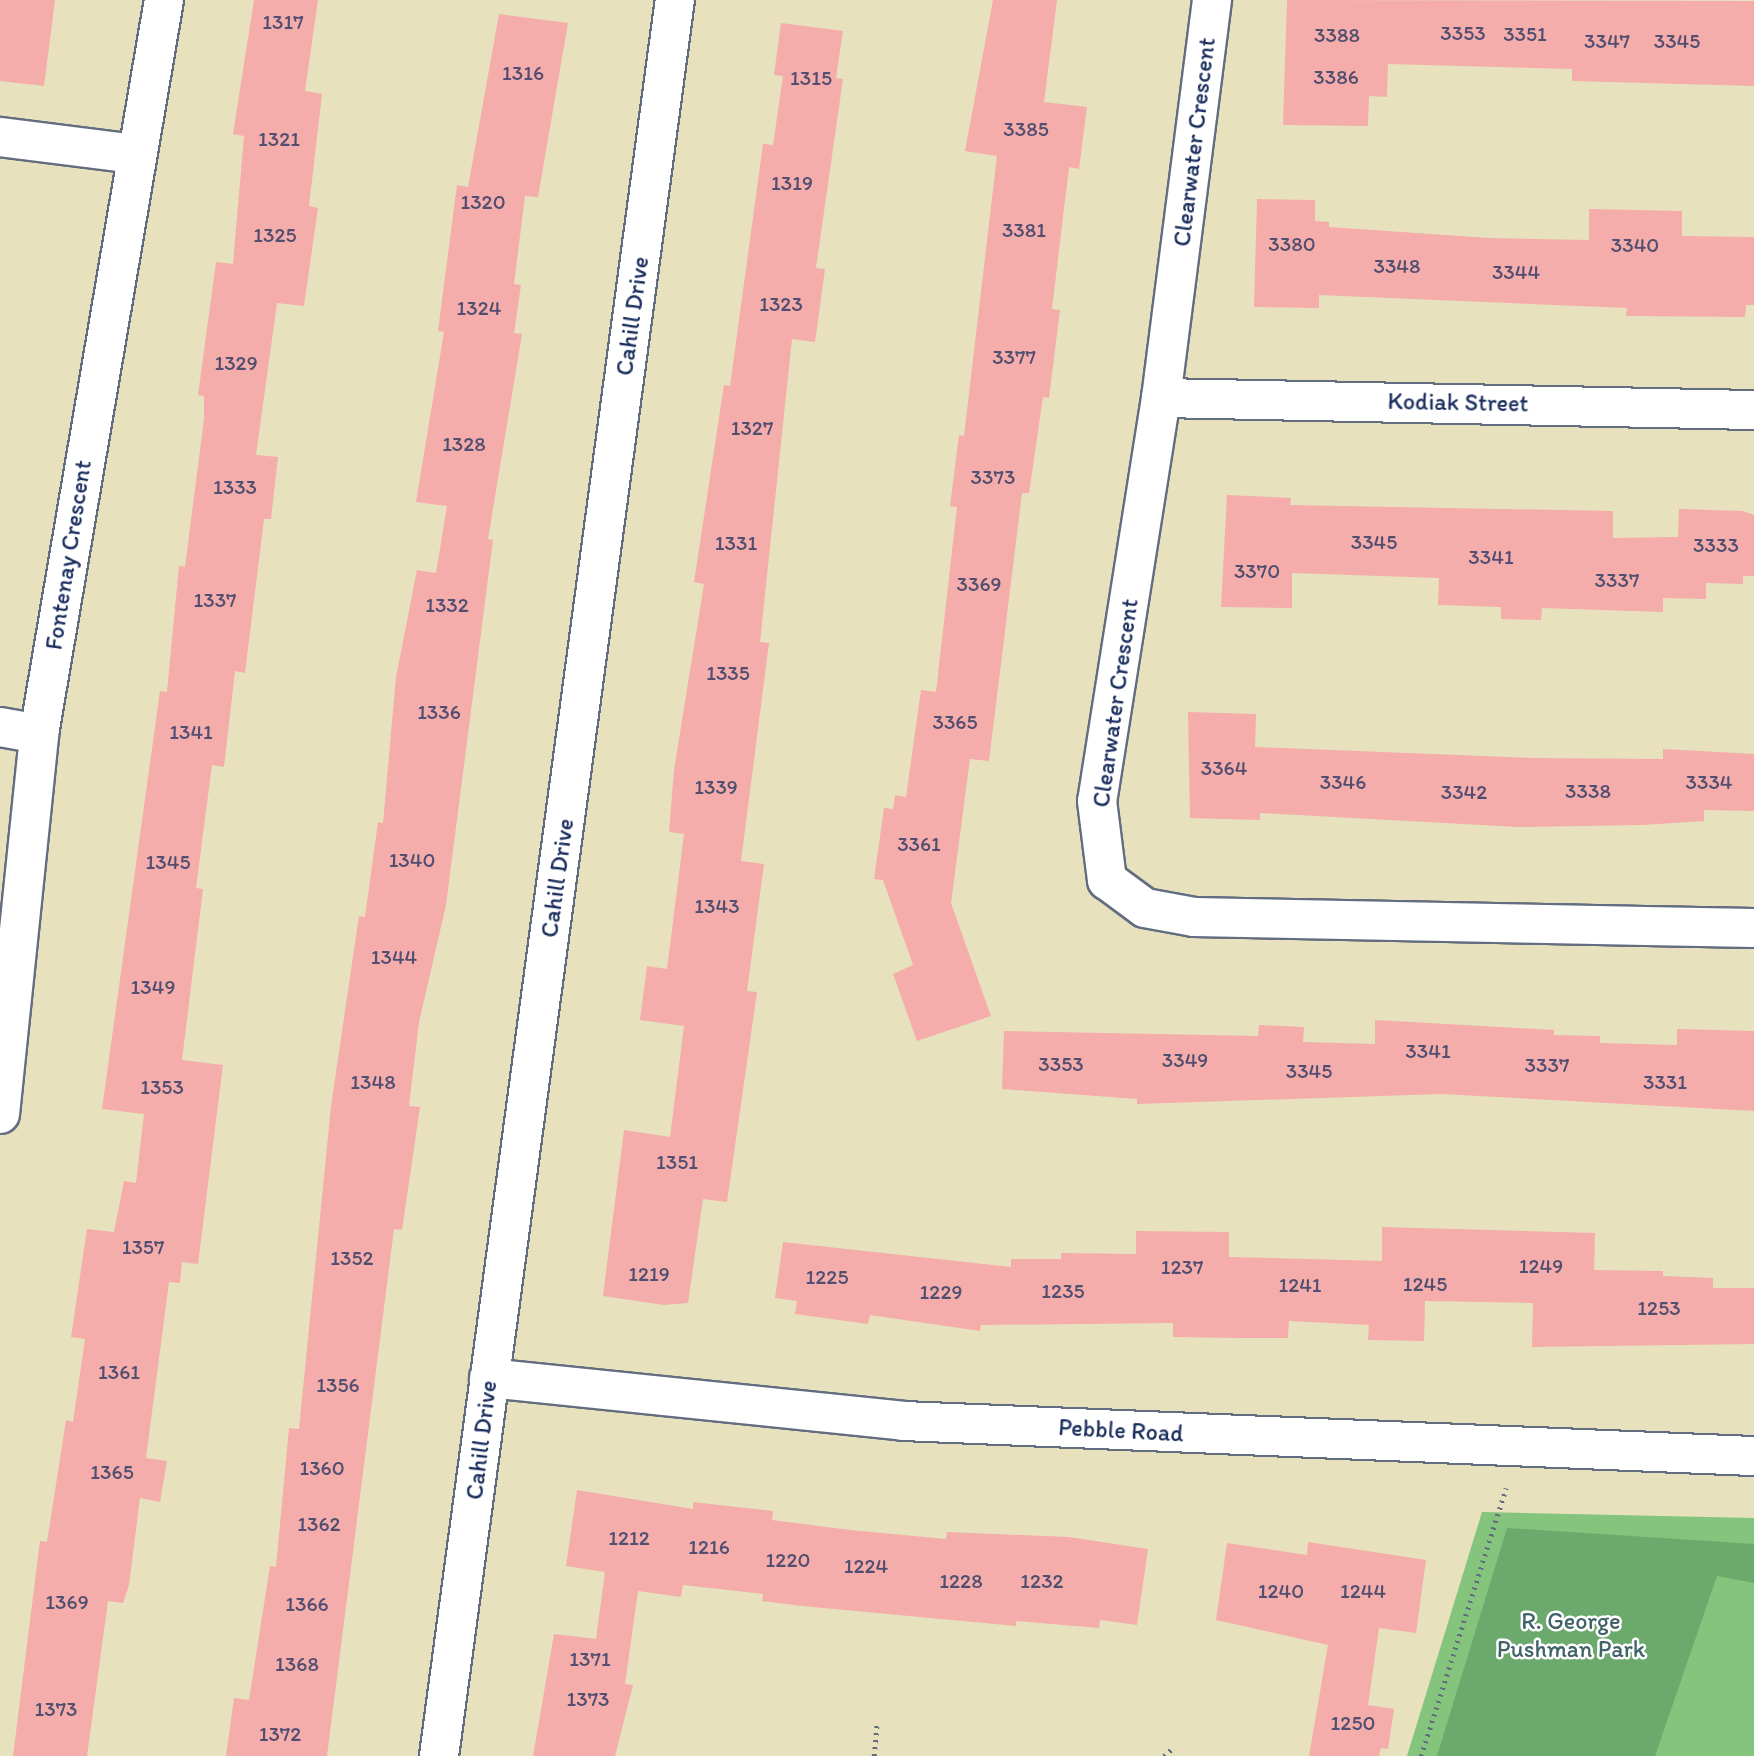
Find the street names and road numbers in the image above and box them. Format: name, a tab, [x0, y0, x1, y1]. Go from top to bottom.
street label: Clearwater Crescent	[1167, 36, 1221, 248]
street label: Cahill Drive	[609, 255, 655, 377]
street label: Kodiak Street	[1388, 386, 1528, 418]
street label: Fontenay Crescent	[39, 458, 97, 652]
street label: Clearwater Crescent	[1086, 597, 1144, 809]
street label: Cahill Drive	[534, 817, 580, 939]
street label: Cahill Drive	[459, 1379, 503, 1501]
street label: Pebble Road	[1058, 1412, 1184, 1448]

